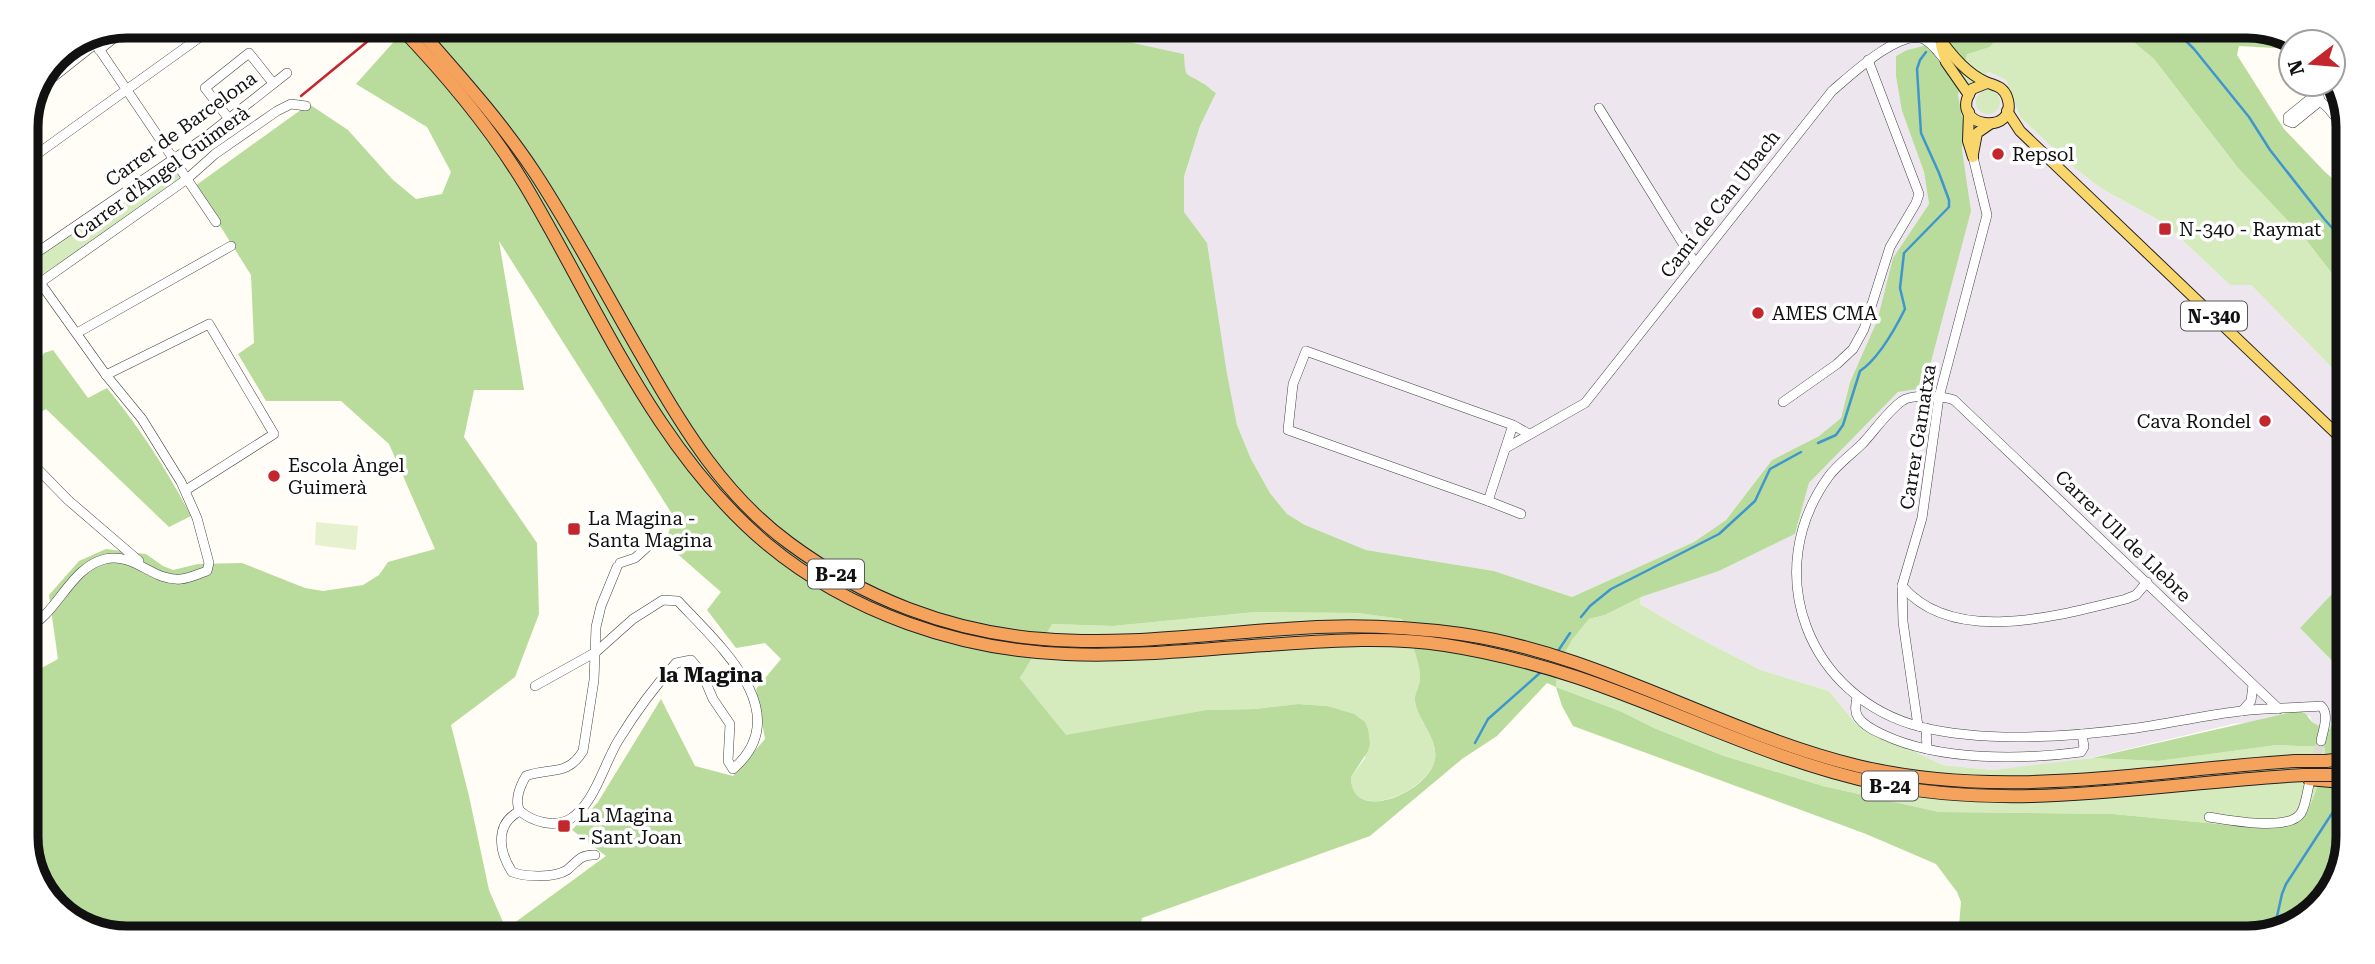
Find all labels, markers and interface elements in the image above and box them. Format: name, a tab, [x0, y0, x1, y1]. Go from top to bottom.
north arrow	[2277, 28, 2347, 98]
text: N	[2283, 57, 2309, 78]
street label: Carrer de Barcelona	[101, 66, 262, 192]
street label: Carrer d'Àngel Guimerà	[68, 101, 254, 245]
street label: Camí de Can Ubach	[1655, 126, 1785, 282]
place label: Repsol	[2012, 143, 2074, 166]
marker: Repsol	[1990, 146, 2006, 162]
place label: N-340 - Raymat	[2179, 218, 2321, 241]
marker: N-340 - Raymat	[2157, 221, 2173, 237]
place label: AMES CMA	[1772, 302, 1878, 325]
road number: N-340	[2181, 302, 2247, 330]
marker: AMES CMA	[1750, 305, 1766, 321]
street label: Carrer Garnatxa	[1895, 362, 1941, 511]
place label: Cava Rondel	[2137, 410, 2251, 433]
marker: Cava Rondel	[2257, 413, 2273, 429]
place label: Escola Àngel Guimerà	[288, 454, 405, 499]
street label: Carrer Ull de Llebre	[2050, 465, 2196, 607]
marker: Escola Àngel Guimerà	[266, 468, 282, 484]
place label: La Magina - Santa Magina	[588, 507, 713, 552]
marker: La Magina - Santa Magina	[566, 521, 582, 537]
road number: B-24	[808, 560, 864, 588]
district label: la Magina	[659, 663, 763, 687]
road number: B-24	[1862, 772, 1918, 800]
place label: La Magina - Sant Joan	[578, 804, 682, 849]
marker: La Magina - Sant Joan	[556, 818, 572, 834]

